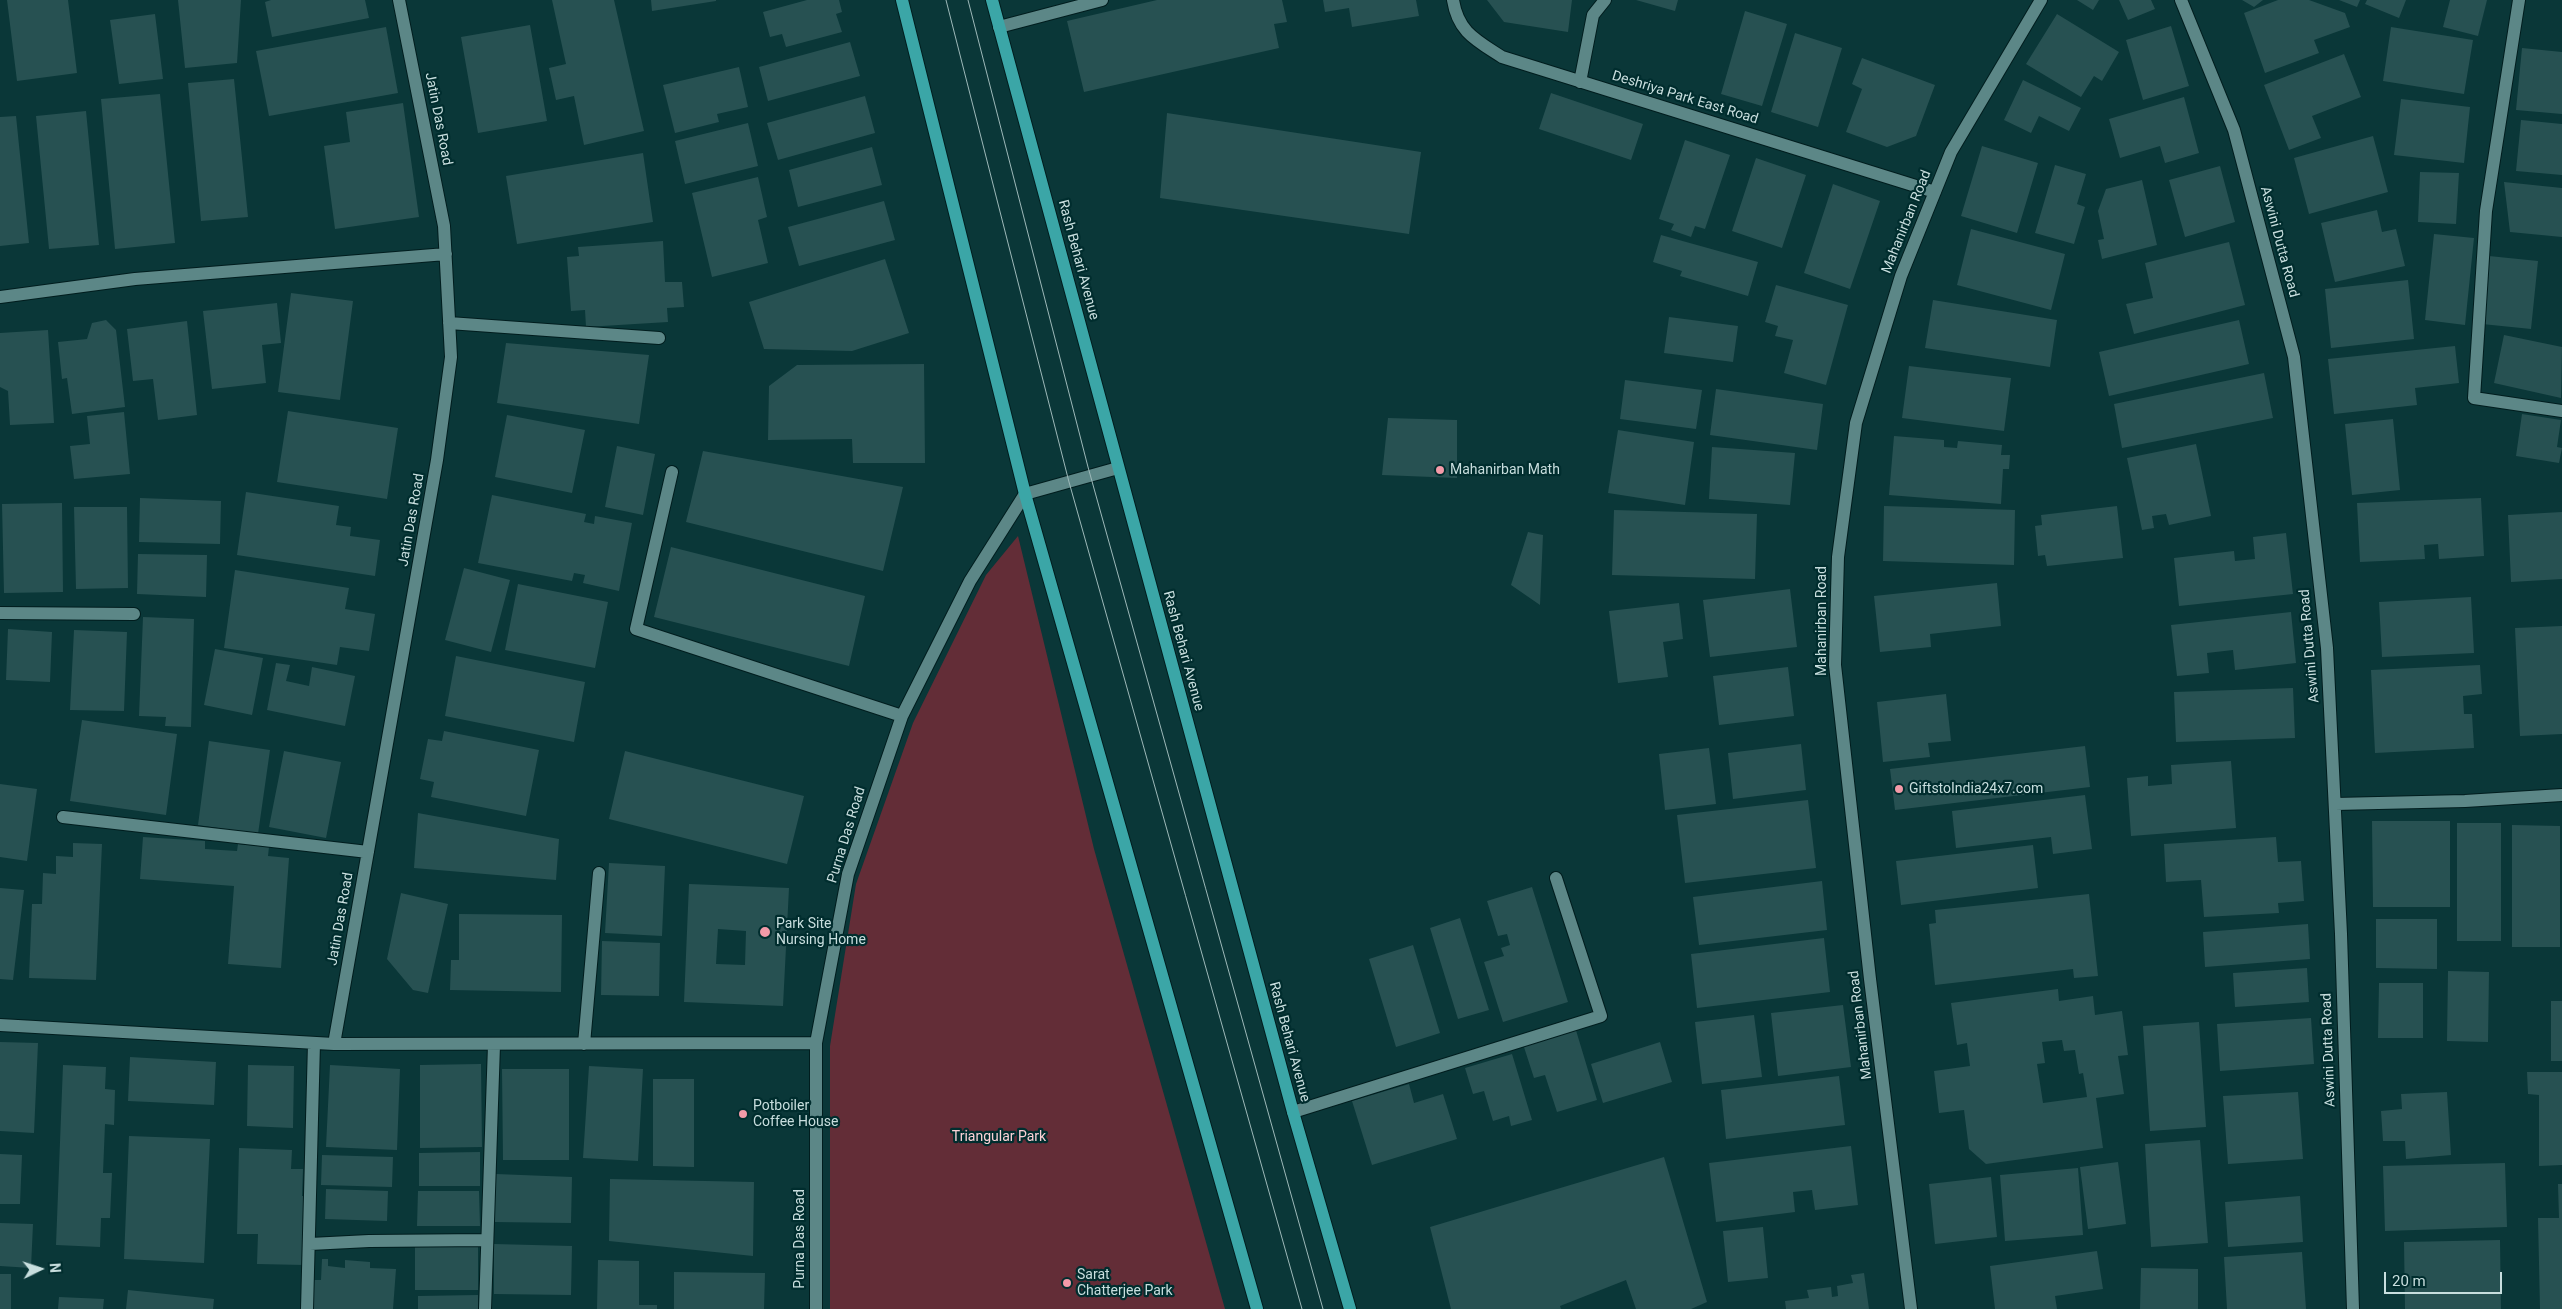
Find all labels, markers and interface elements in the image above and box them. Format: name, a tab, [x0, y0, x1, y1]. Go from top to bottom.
street label: Deshriya Park East Road	[1610, 68, 1760, 128]
street label: Jatin Das Road	[421, 71, 455, 167]
street label: Mahanirban Road	[1879, 168, 1935, 276]
street label: Aswini Dutta Road	[2256, 185, 2302, 299]
street label: Rash Behari Avenue	[1054, 198, 1102, 322]
place label: Mahanirban Math	[1450, 462, 1560, 478]
marker: Mahanirban Math	[1434, 464, 1446, 476]
street label: Jatin Das Road	[396, 472, 428, 568]
street label: Mahanirban Road	[1814, 566, 1830, 676]
street label: Aswini Dutta Road	[2297, 588, 2323, 704]
street label: Rash Behari Avenue	[1159, 589, 1207, 713]
place label: GiftstoIndia24x7.com	[1909, 781, 2043, 797]
marker: GiftstoIndia24x7.com	[1893, 783, 1905, 795]
street label: Purna Das Road	[824, 785, 870, 885]
street label: Jatin Das Road	[325, 871, 357, 967]
place label: Park Site Nursing Home	[776, 916, 866, 949]
marker: Park Site Nursing Home	[758, 925, 772, 939]
street label: Mahanirban Road	[1846, 969, 1876, 1081]
street label: Rash Behari Avenue	[1265, 980, 1313, 1104]
street label: Aswini Dutta Road	[2319, 993, 2339, 1107]
place label: Potboiler Coffee House	[753, 1098, 838, 1130]
marker: Potboiler Coffee House	[737, 1108, 749, 1120]
park label: Triangular Park	[952, 1129, 1046, 1145]
street label: Purna Das Road	[792, 1189, 808, 1289]
north arrow	[15, 1244, 65, 1294]
text: N	[47, 1262, 63, 1273]
scale bar	[2387, 1262, 2504, 1294]
place label: Sarat Chatterjee Park	[1077, 1267, 1173, 1300]
text: 20 m	[2392, 1272, 2426, 1290]
marker: Sarat Chatterjee Park	[1061, 1277, 1073, 1289]

